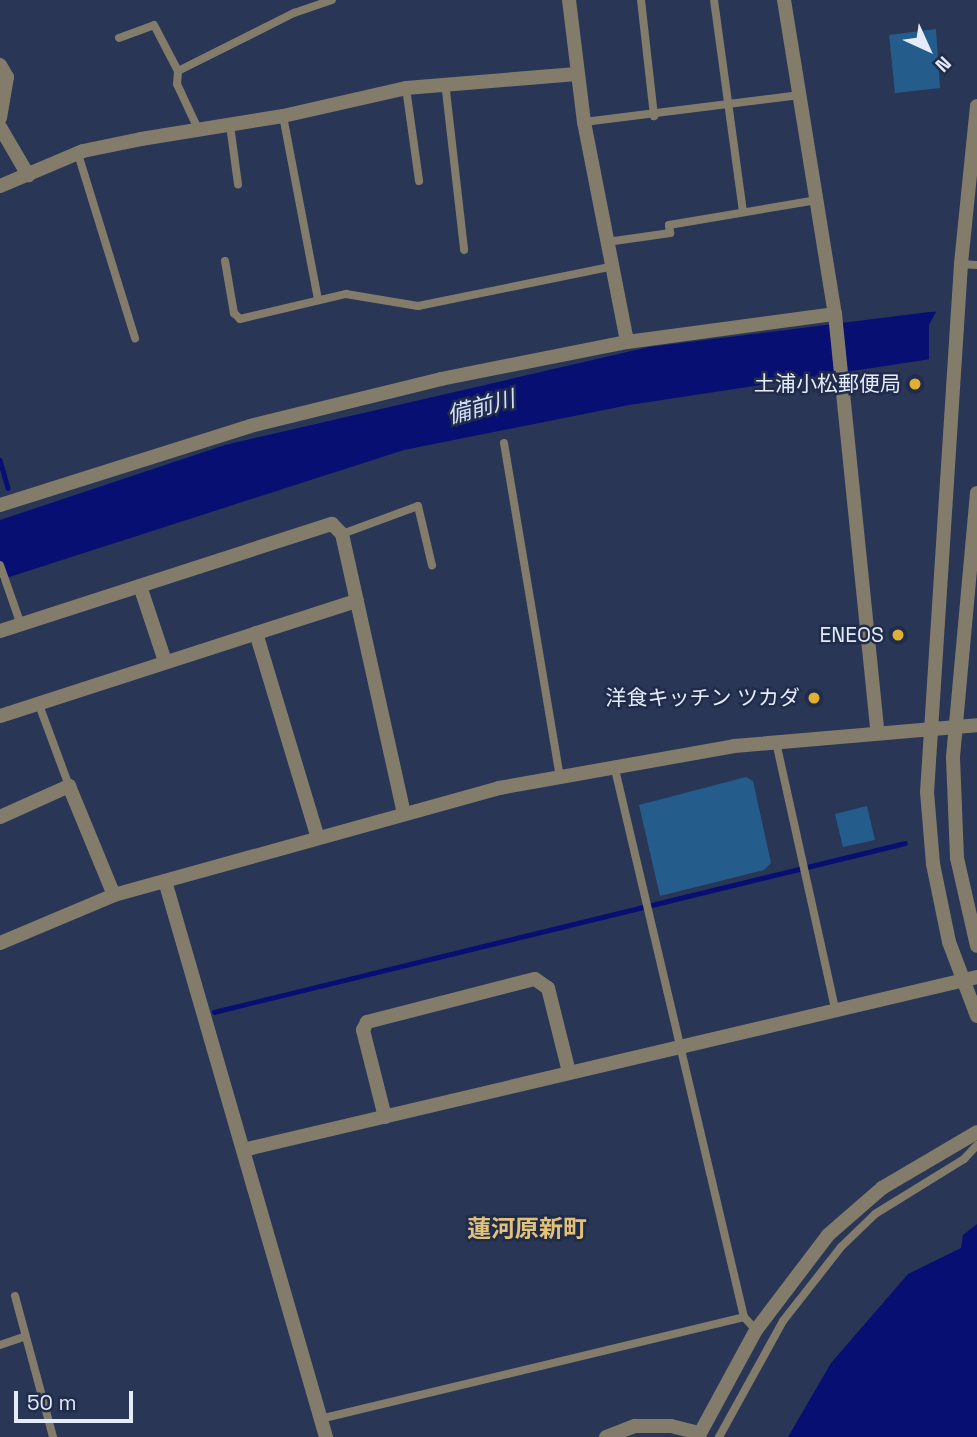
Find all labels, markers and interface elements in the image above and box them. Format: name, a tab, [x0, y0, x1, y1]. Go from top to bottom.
north arrow	[893, 14, 963, 84]
text: N	[930, 51, 957, 78]
place label: 土浦小松郵便局	[754, 371, 901, 397]
marker: 土浦小松郵便局	[907, 376, 923, 392]
water label: 備前川	[444, 385, 518, 429]
place label: ENEOS	[819, 622, 884, 648]
marker: ENEOS	[890, 627, 906, 643]
place label: 洋食キッチン ツカダ	[606, 685, 800, 711]
marker: 洋食キッチン ツカダ	[806, 690, 822, 706]
district label: 蓮河原新町	[467, 1215, 587, 1243]
scale bar	[18, 1378, 136, 1422]
text: 50 m	[27, 1389, 77, 1416]

